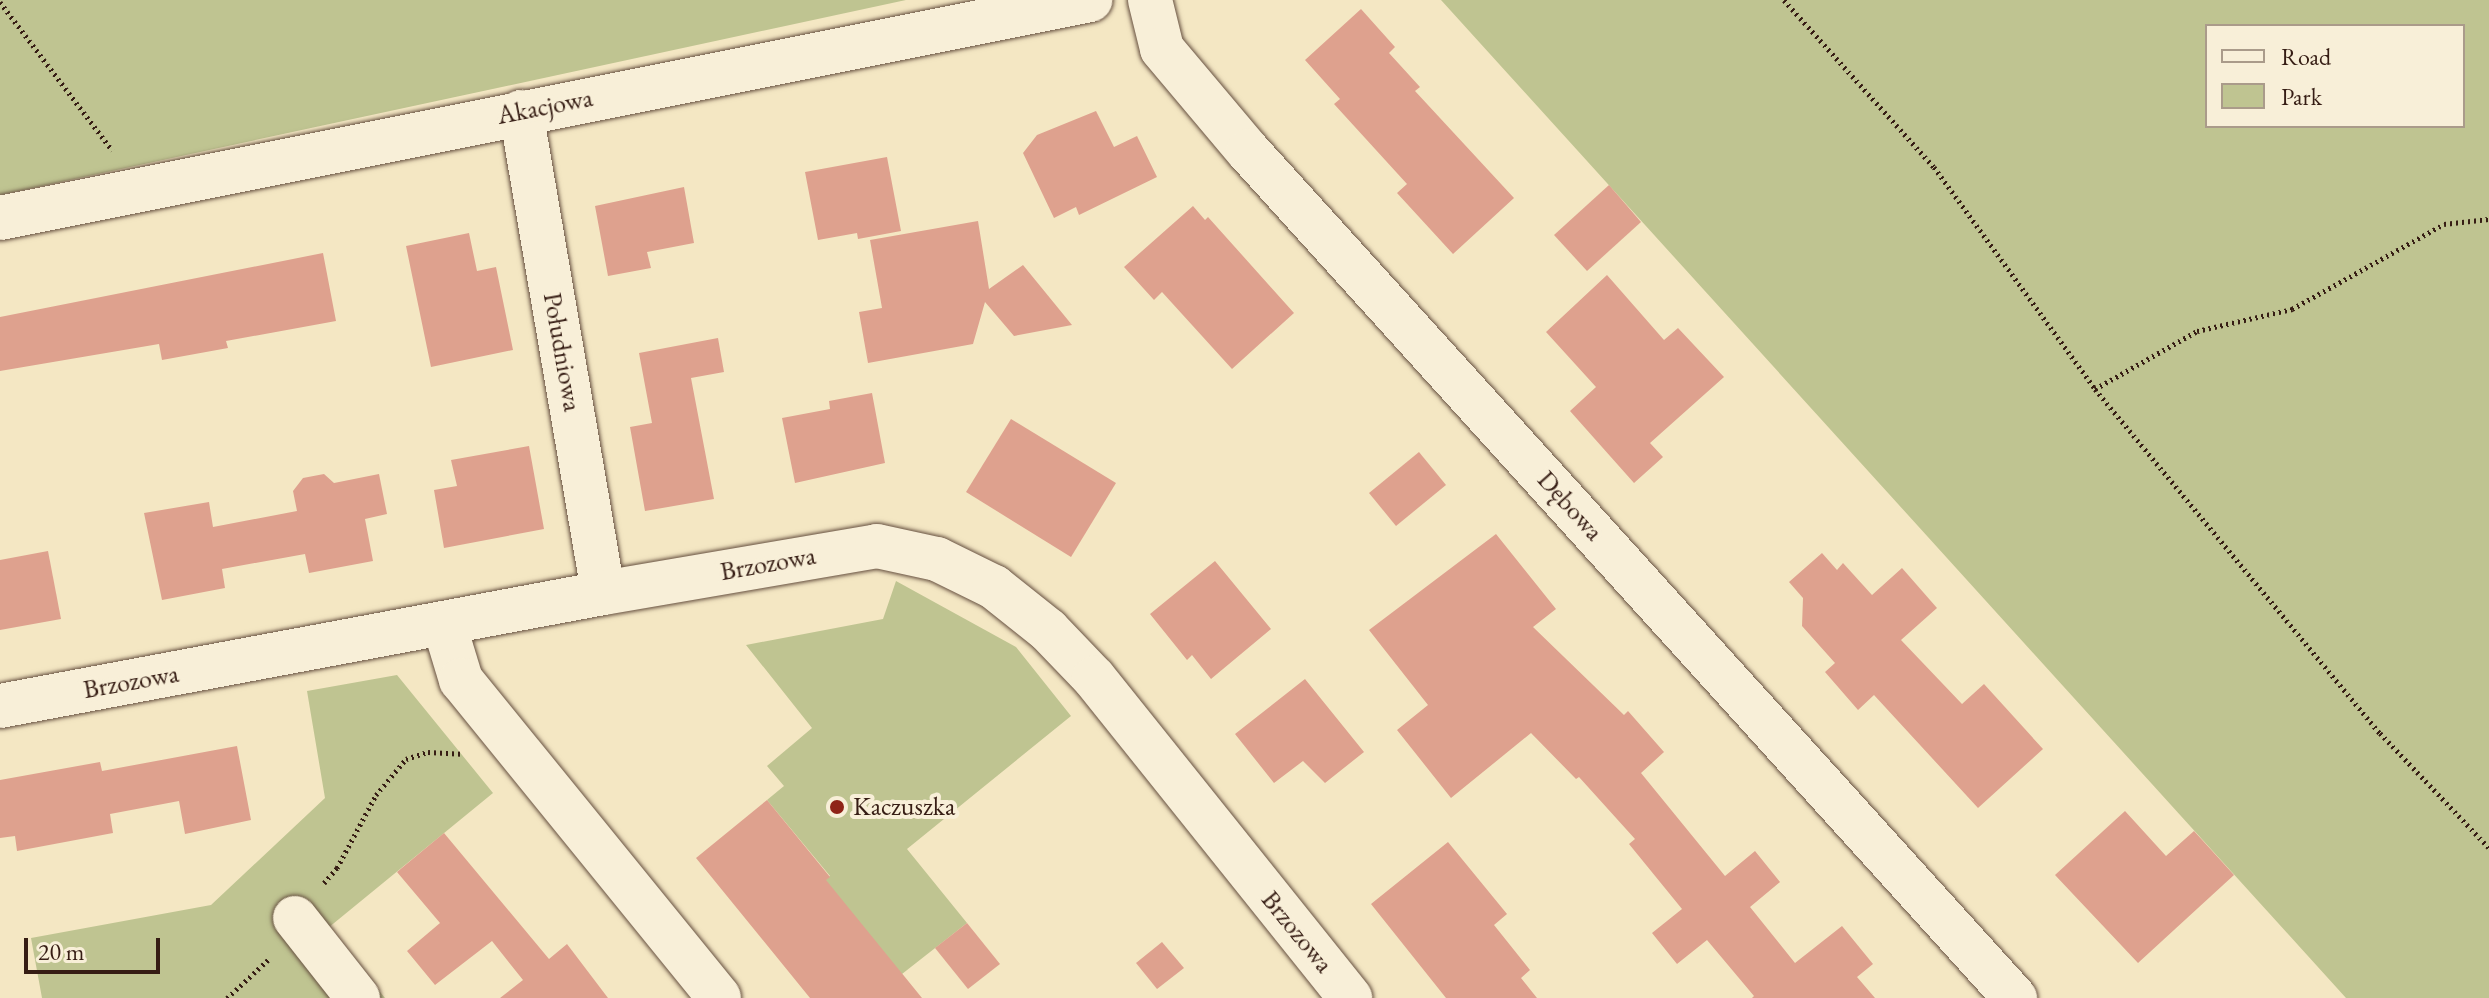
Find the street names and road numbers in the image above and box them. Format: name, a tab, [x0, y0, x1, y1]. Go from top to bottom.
street label: Akacjowa	[495, 82, 595, 132]
street label: Południowa	[536, 290, 588, 414]
street label: Dębowa	[1531, 465, 1609, 547]
street label: Brzozowa	[718, 540, 818, 588]
street label: Brzozowa	[81, 658, 181, 706]
street label: Brzozowa	[1255, 885, 1339, 979]

